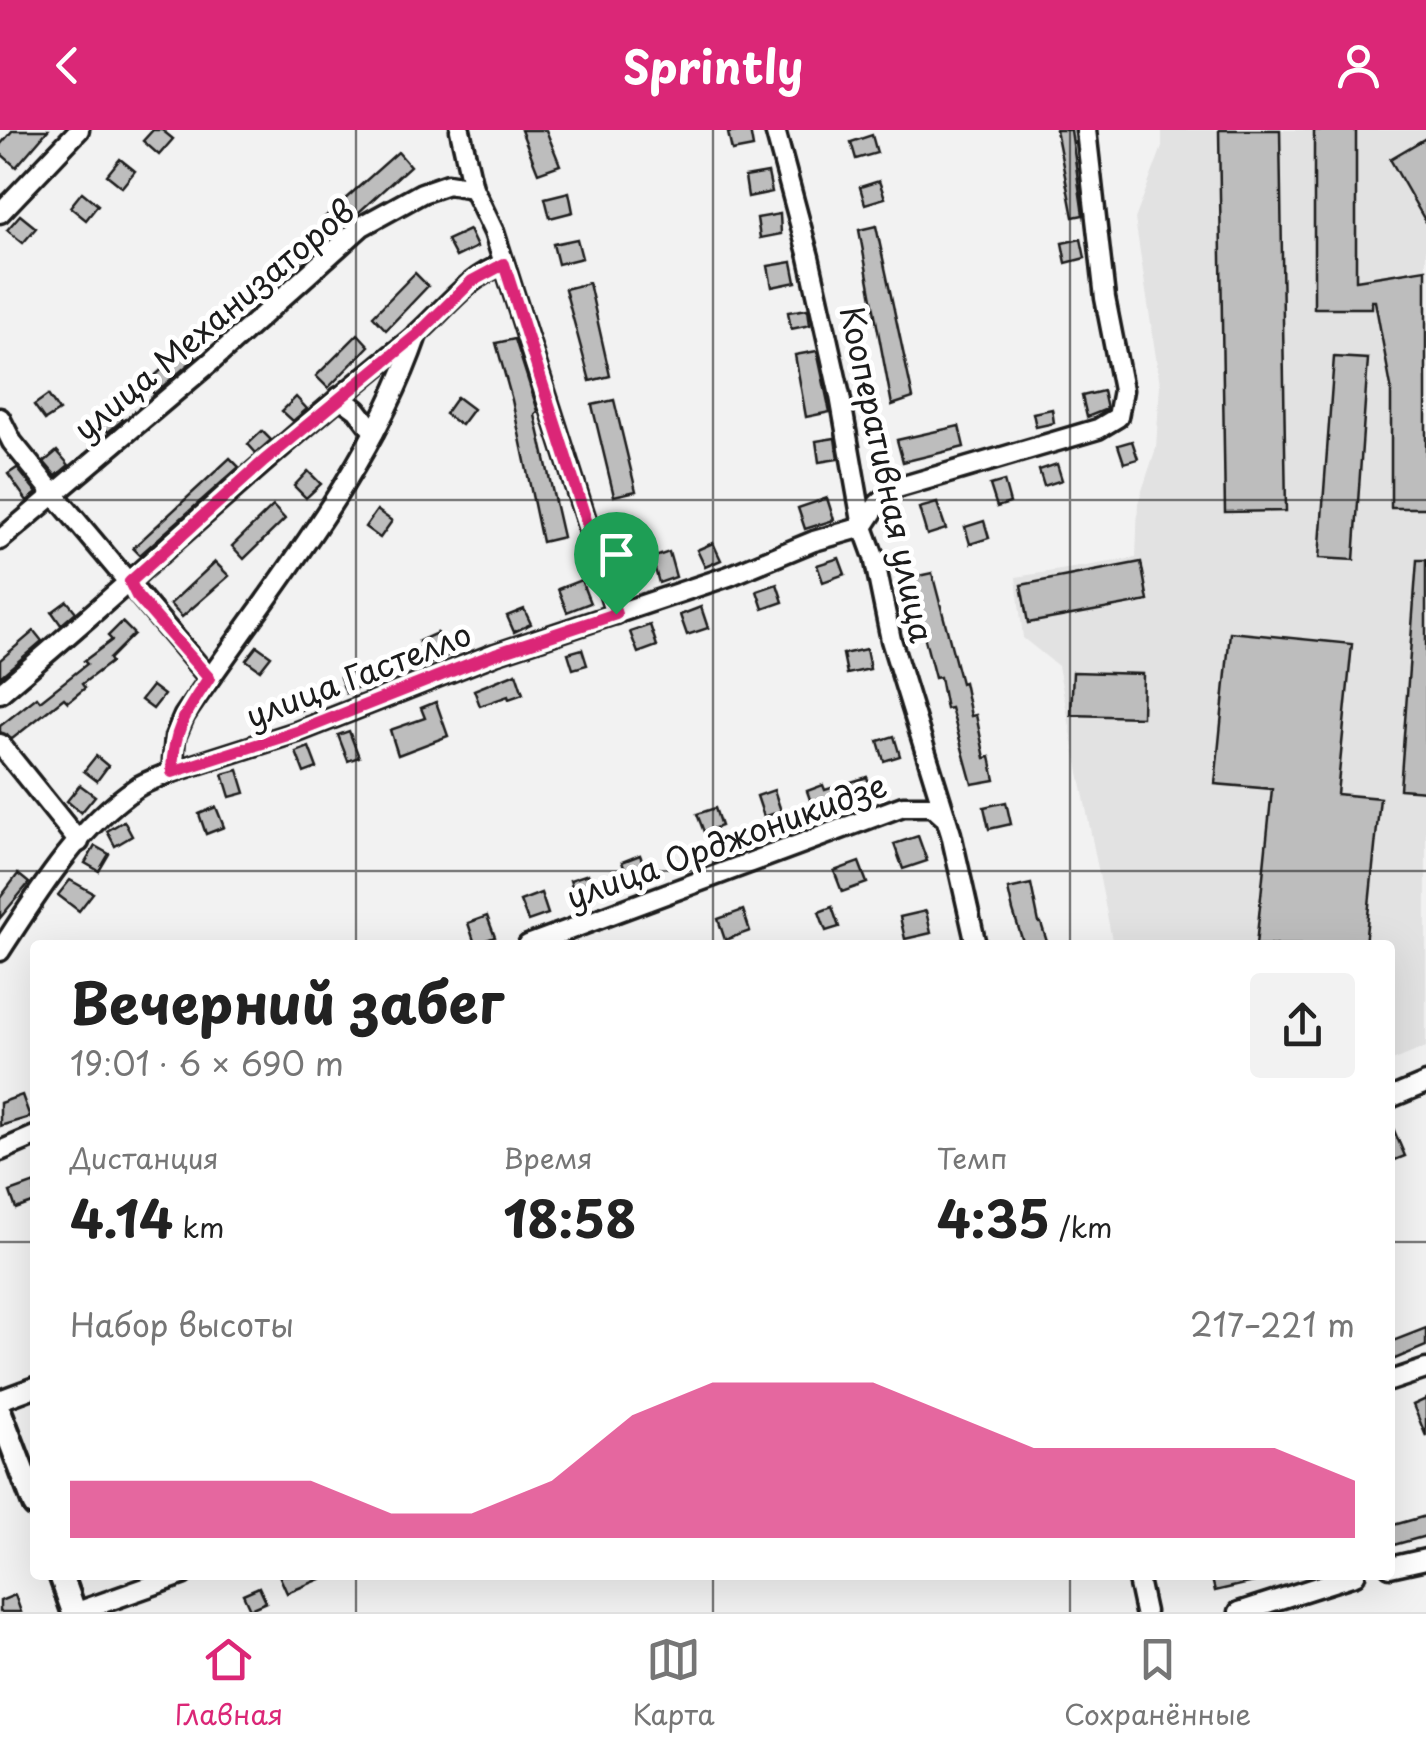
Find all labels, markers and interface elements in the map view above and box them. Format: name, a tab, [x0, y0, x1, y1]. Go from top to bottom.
text: Sprintly	[623, 31, 803, 99]
icon: back	[40, 38, 95, 93]
icon: person	[1331, 38, 1386, 93]
street label: улица Механизаторов	[62, 187, 364, 451]
street label: Кооперативная улица	[829, 301, 947, 647]
pin	[574, 512, 659, 615]
icon: arrive	[589, 527, 644, 582]
street label: улица Гастелло	[238, 609, 478, 739]
street label: улица Орджоникидзе	[559, 760, 893, 920]
text: Вечерний забег	[70, 960, 504, 1043]
button: share	[1250, 973, 1355, 1078]
text: 19:01 · 6 × 690 m	[70, 1039, 344, 1087]
text: Дистанция	[70, 1136, 219, 1179]
text: Время	[503, 1136, 593, 1179]
text: Темп	[937, 1136, 1007, 1179]
text: 4.14	[70, 1179, 173, 1255]
text: 18:58	[503, 1179, 636, 1255]
text: 4:35	[937, 1179, 1050, 1255]
text: km	[173, 1205, 224, 1248]
text: /km	[1050, 1205, 1113, 1248]
text: Набор высоты	[70, 1300, 294, 1348]
text: 217–221 m	[1190, 1300, 1355, 1348]
tab: Главная	[175, 1632, 283, 1735]
tab: Карта	[632, 1632, 715, 1735]
tab: Сохранённые	[1064, 1632, 1251, 1735]

